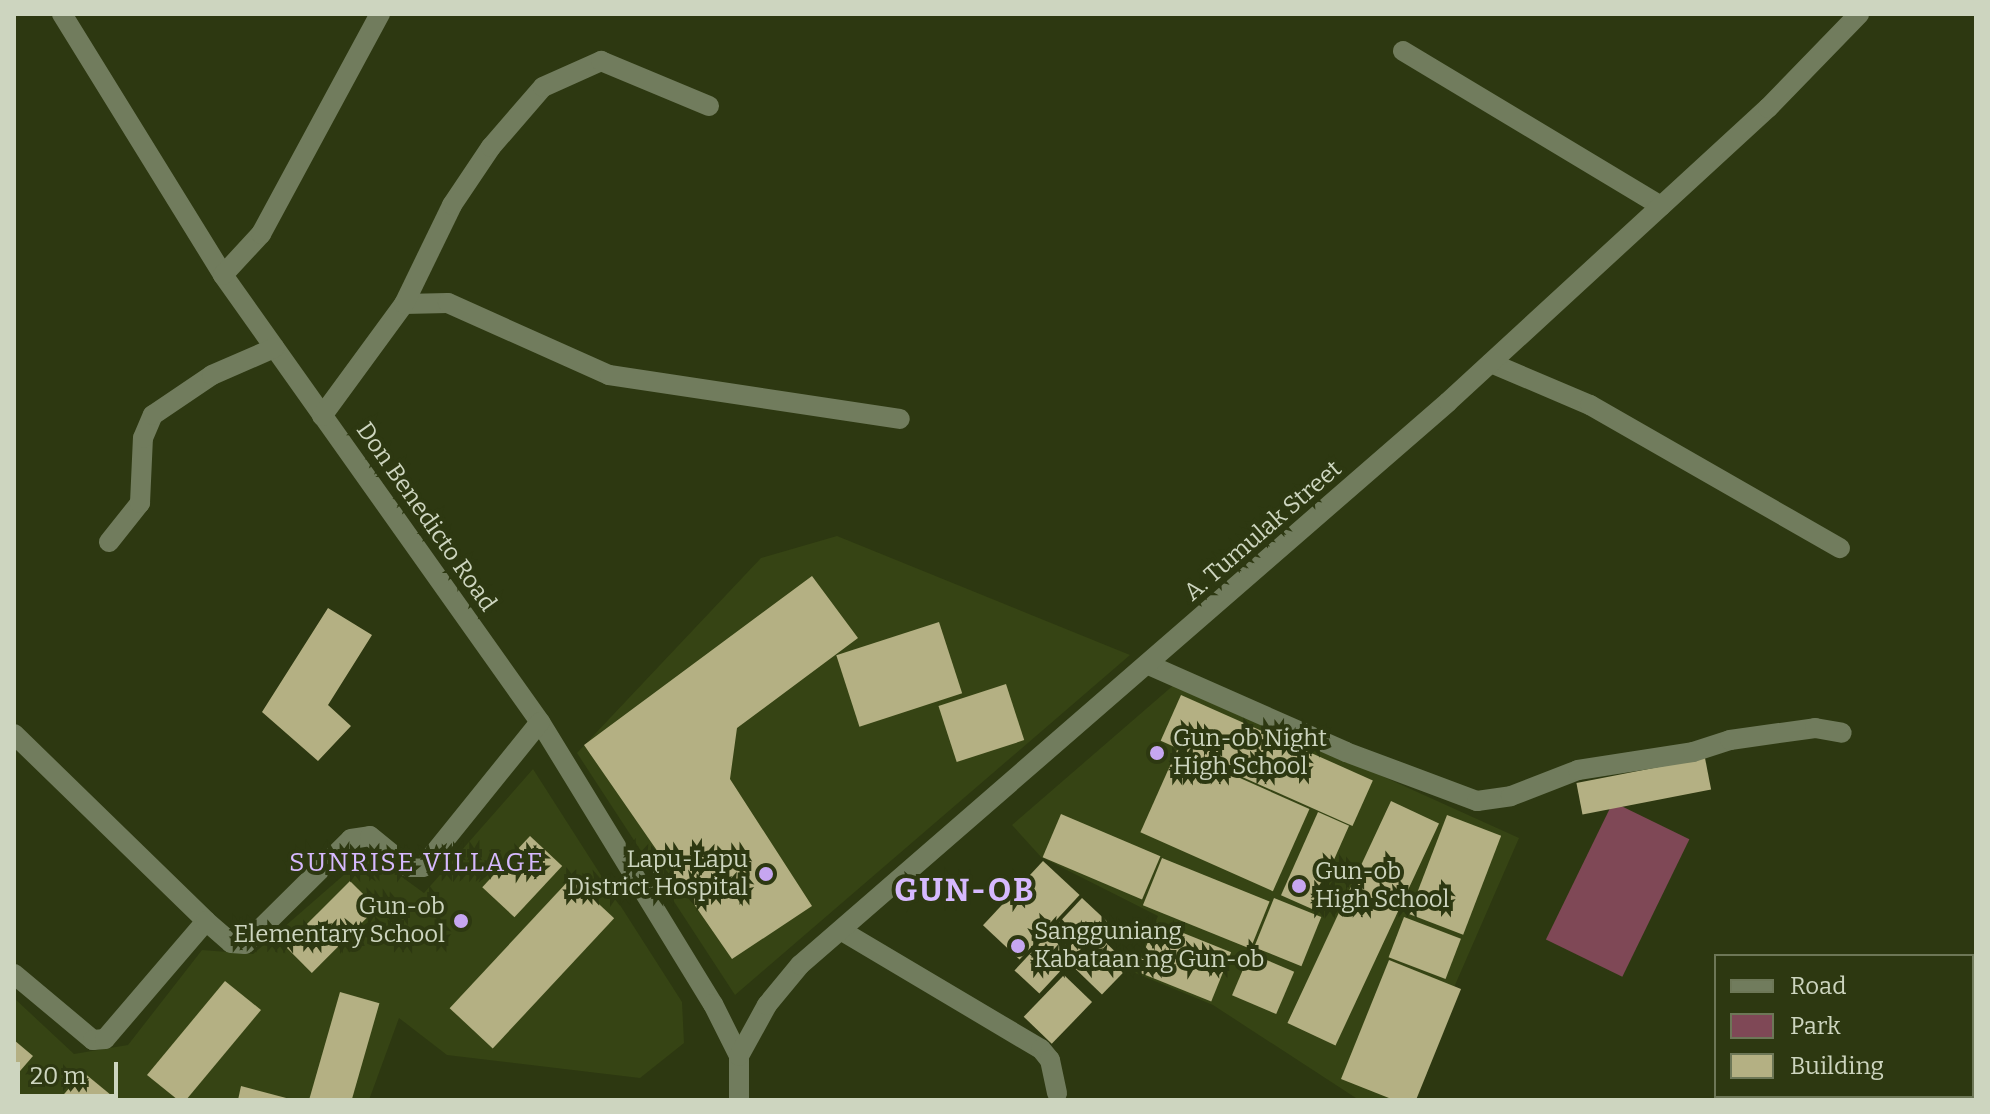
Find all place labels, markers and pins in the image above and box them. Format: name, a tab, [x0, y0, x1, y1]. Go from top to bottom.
place label: Gun-ob Night High School	[1173, 725, 1327, 781]
marker: Gun-ob Night High School	[1148, 744, 1166, 762]
place label: Lapu-Lapu District Hospital	[567, 846, 748, 902]
place label: Gun-ob High School	[1315, 858, 1449, 914]
marker: Lapu-Lapu District Hospital	[755, 863, 777, 885]
marker: Gun-ob High School	[1290, 877, 1308, 895]
place label: Gun-ob Elementary School	[233, 893, 445, 949]
marker: Gun-ob Elementary School	[452, 912, 470, 930]
place label: Sangguniang Kabataan ng Gun-ob	[1034, 918, 1264, 974]
marker: Sangguniang Kabataan ng Gun-ob	[1009, 937, 1027, 955]

